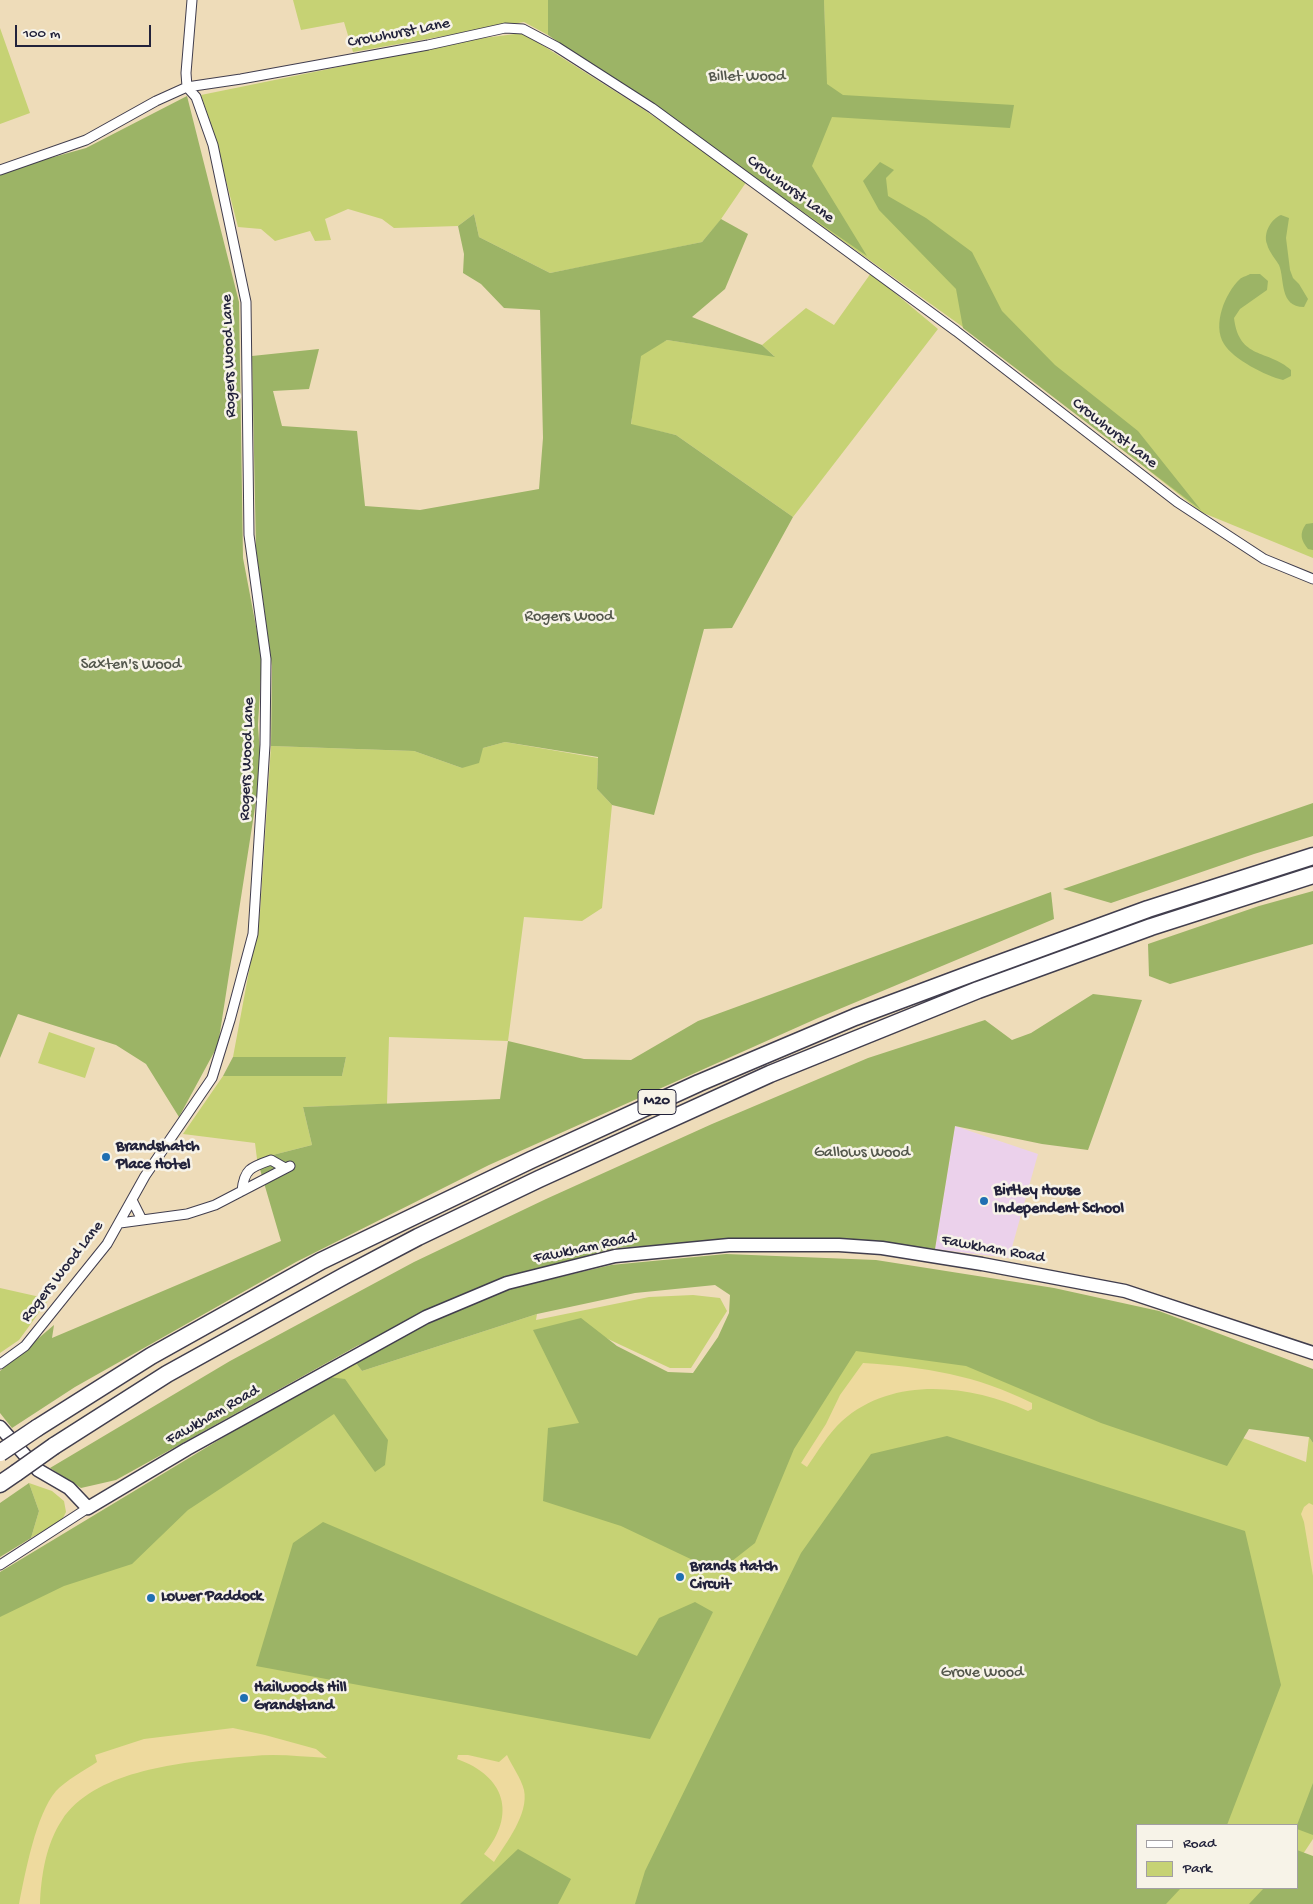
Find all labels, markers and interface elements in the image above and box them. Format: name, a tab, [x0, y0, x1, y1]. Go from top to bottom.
scale bar	[18, 15, 154, 47]
street label: Crowhurst Lane	[346, 15, 452, 53]
text: 100 m	[23, 25, 60, 43]
park label: Billet Wood	[709, 68, 785, 88]
street label: Crowhurst Lane	[742, 152, 838, 228]
street label: Rogers Wood Lane	[218, 294, 242, 418]
street label: Crowhurst Lane	[1067, 395, 1161, 473]
park label: Rogers Wood	[525, 608, 613, 628]
park label: Saxten's Wood	[81, 656, 181, 676]
street label: Rogers Wood Lane	[236, 697, 260, 821]
road number: M20	[638, 1090, 676, 1114]
place label: Brandshatch Place Hotel	[116, 1138, 200, 1176]
park label: Gallows Wood	[814, 1144, 910, 1164]
marker: Brandshatch Place Hotel	[100, 1151, 112, 1163]
place label: Birtley House Independent School	[994, 1182, 1124, 1220]
marker: Birtley House Independent School	[978, 1195, 990, 1207]
street label: Rogers Wood Lane	[17, 1217, 109, 1327]
street label: Fawkham Road	[532, 1229, 638, 1269]
street label: Fawkham Road	[940, 1232, 1046, 1268]
street label: Fawkham Road	[163, 1382, 263, 1450]
place label: Brands Hatch Circuit	[690, 1558, 778, 1596]
marker: Brands Hatch Circuit	[674, 1571, 686, 1583]
place label: Lower Paddock	[161, 1588, 263, 1608]
marker: Lower Paddock	[145, 1592, 157, 1604]
park label: Grove Wood	[941, 1664, 1023, 1684]
place label: Hailwoods Hill Grandstand	[254, 1679, 347, 1717]
marker: Hailwoods Hill Grandstand	[238, 1692, 250, 1704]
legend	[1136, 1824, 1298, 1889]
text: Road	[1183, 1835, 1216, 1853]
text: Park	[1183, 1860, 1212, 1878]

